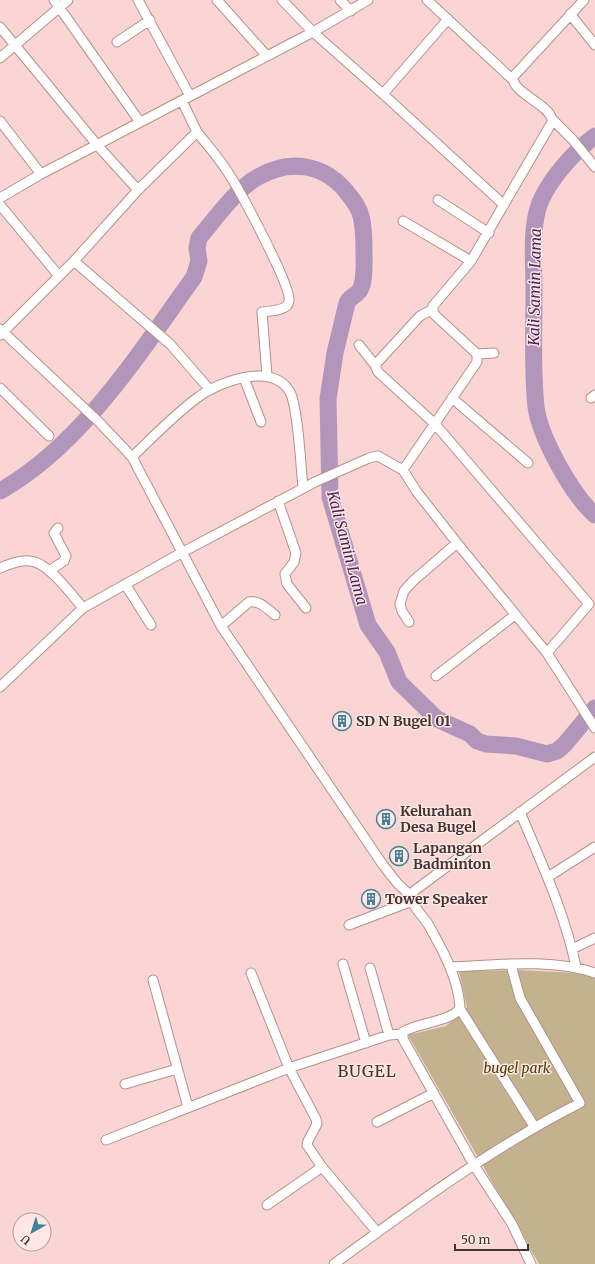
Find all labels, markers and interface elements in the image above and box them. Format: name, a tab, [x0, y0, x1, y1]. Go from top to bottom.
water label: Kali Samin Lama	[524, 228, 545, 347]
water label: Kali Samin Lama	[323, 488, 372, 607]
building icon: SD N Bugel 01	[331, 710, 353, 732]
place label: SD N Bugel 01	[356, 712, 451, 730]
place label: Kelurahan Desa Bugel	[400, 802, 477, 836]
building icon: Kelurahan Desa Bugel	[375, 808, 397, 830]
place label: Lapangan Badminton	[413, 839, 491, 873]
building icon: Lapangan Badminton	[388, 845, 410, 867]
building icon: Tower Speaker	[360, 888, 382, 910]
place label: Tower Speaker	[385, 890, 488, 908]
park label: bugel park	[483, 1059, 551, 1077]
district label: BUGEL	[337, 1061, 397, 1081]
north arrow	[12, 1212, 52, 1252]
scale bar	[455, 1226, 528, 1252]
text: U	[17, 1231, 33, 1248]
text: 50 m	[461, 1232, 490, 1247]

